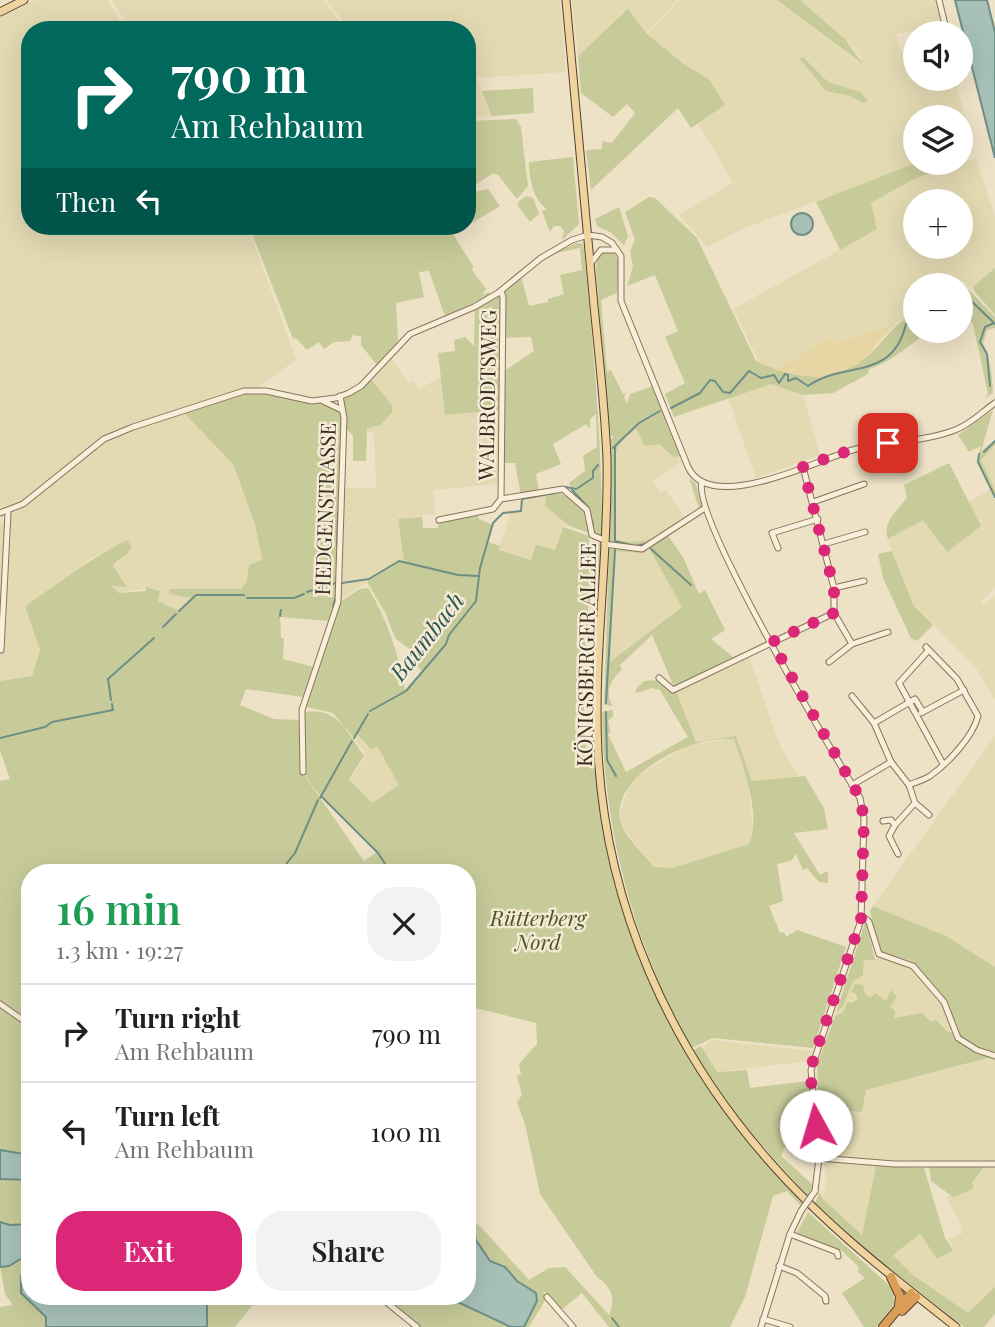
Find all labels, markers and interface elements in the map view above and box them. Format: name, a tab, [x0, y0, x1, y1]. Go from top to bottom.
map controls	[903, 21, 973, 343]
button: sound	[903, 21, 973, 91]
text: 790 m	[171, 40, 308, 105]
icon: right	[56, 49, 147, 140]
text: Am Rehbaum	[171, 103, 364, 146]
button: layers	[903, 105, 973, 175]
icon: left	[130, 182, 168, 220]
text: Then	[56, 184, 116, 219]
button: +	[903, 189, 973, 259]
button: −	[903, 273, 973, 343]
street label: WALBRODTSWEG	[470, 309, 501, 482]
pin	[858, 413, 918, 473]
street label: HEDGENSTRASSE	[307, 422, 341, 596]
icon: arrive	[869, 424, 907, 462]
street label: KÖNIGSBERGER ALLEE	[569, 543, 601, 767]
water label: Baumbach	[381, 585, 470, 687]
text: 16 min	[56, 880, 181, 936]
button: close	[367, 887, 441, 961]
park label: Rütterberg Nord	[489, 903, 588, 955]
text: 1.3 km · 19:27	[56, 934, 183, 965]
text: Turn right	[115, 1000, 241, 1035]
icon: right	[56, 1014, 94, 1052]
text: 790 m	[372, 1016, 441, 1051]
text: Am Rehbaum	[115, 1035, 254, 1066]
position arrow	[779, 1089, 853, 1163]
text: Turn left	[115, 1098, 220, 1133]
icon: left	[56, 1112, 94, 1150]
text: 100 m	[371, 1114, 441, 1149]
text: Am Rehbaum	[115, 1133, 254, 1164]
button: Exit	[56, 1211, 242, 1291]
button: Share	[256, 1211, 441, 1291]

